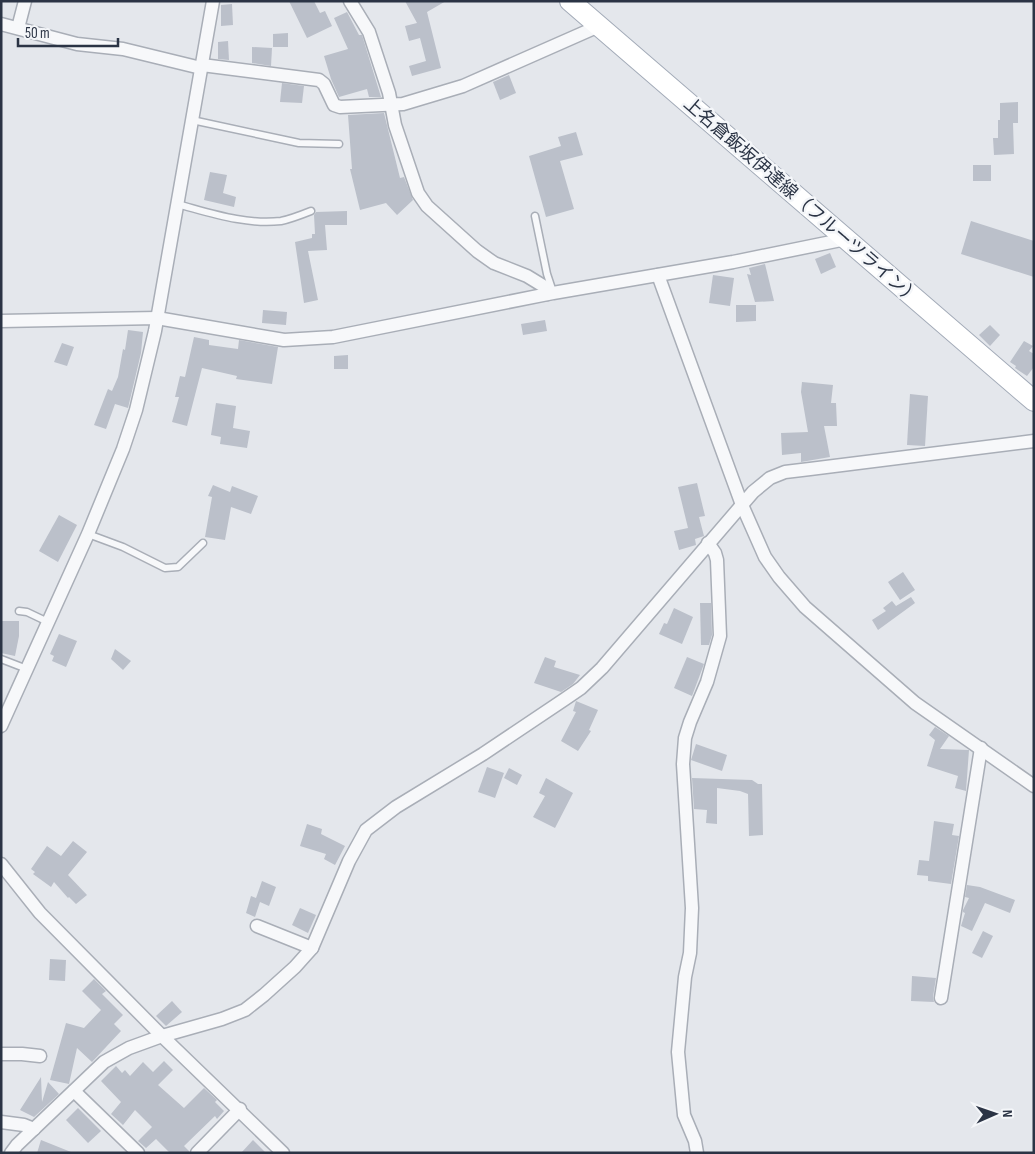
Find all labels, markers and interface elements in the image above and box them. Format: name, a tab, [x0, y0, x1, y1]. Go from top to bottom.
scale bar	[18, 15, 118, 47]
text: 50 m	[25, 24, 50, 43]
street label: 上名倉飯坂伊達線（フルーツライン）	[679, 93, 924, 310]
north arrow	[970, 1089, 1020, 1139]
text: N	[999, 1110, 1016, 1118]

